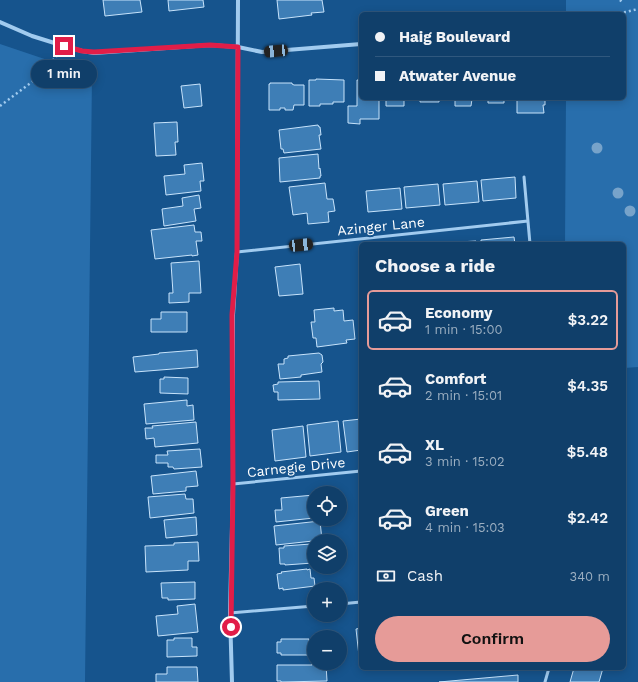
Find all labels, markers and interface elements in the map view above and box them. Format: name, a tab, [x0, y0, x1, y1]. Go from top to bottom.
text: Haig Boulevard	[399, 28, 510, 46]
route end	[55, 37, 73, 55]
car	[264, 44, 288, 58]
callout: 1 min	[31, 60, 97, 88]
text: 1 min	[47, 66, 81, 81]
text: Atwater Avenue	[399, 67, 516, 85]
street label: Azinger Lane	[336, 213, 426, 239]
car	[288, 238, 314, 252]
text: Choose a ride	[375, 255, 495, 276]
icon: car	[377, 302, 413, 338]
text: Economy	[425, 304, 492, 322]
text: $3.22	[568, 311, 608, 329]
text: 1 min · 15:00	[425, 322, 503, 337]
icon: car	[377, 368, 413, 404]
text: Comfort	[425, 370, 486, 388]
text: $4.35	[567, 377, 608, 395]
text: 2 min · 15:01	[425, 388, 502, 403]
icon: car	[377, 434, 413, 470]
text: XL	[425, 436, 444, 454]
text: $5.48	[567, 443, 608, 461]
street label: Carnegie Drive	[246, 454, 346, 480]
text: 3 min · 15:02	[425, 454, 505, 469]
map controls	[307, 486, 347, 670]
button: locate	[307, 486, 347, 526]
icon: car	[377, 500, 413, 536]
text: Green	[425, 502, 469, 520]
text: $2.42	[567, 509, 608, 527]
text: 4 min · 15:03	[425, 520, 505, 535]
button: layers	[307, 534, 347, 574]
icon: cash	[375, 565, 397, 587]
text: Cash	[407, 567, 443, 585]
text: 340 m	[570, 569, 610, 584]
button: +	[307, 582, 347, 622]
button: Confirm	[375, 616, 610, 662]
route start	[222, 618, 240, 636]
button: −	[307, 630, 347, 670]

